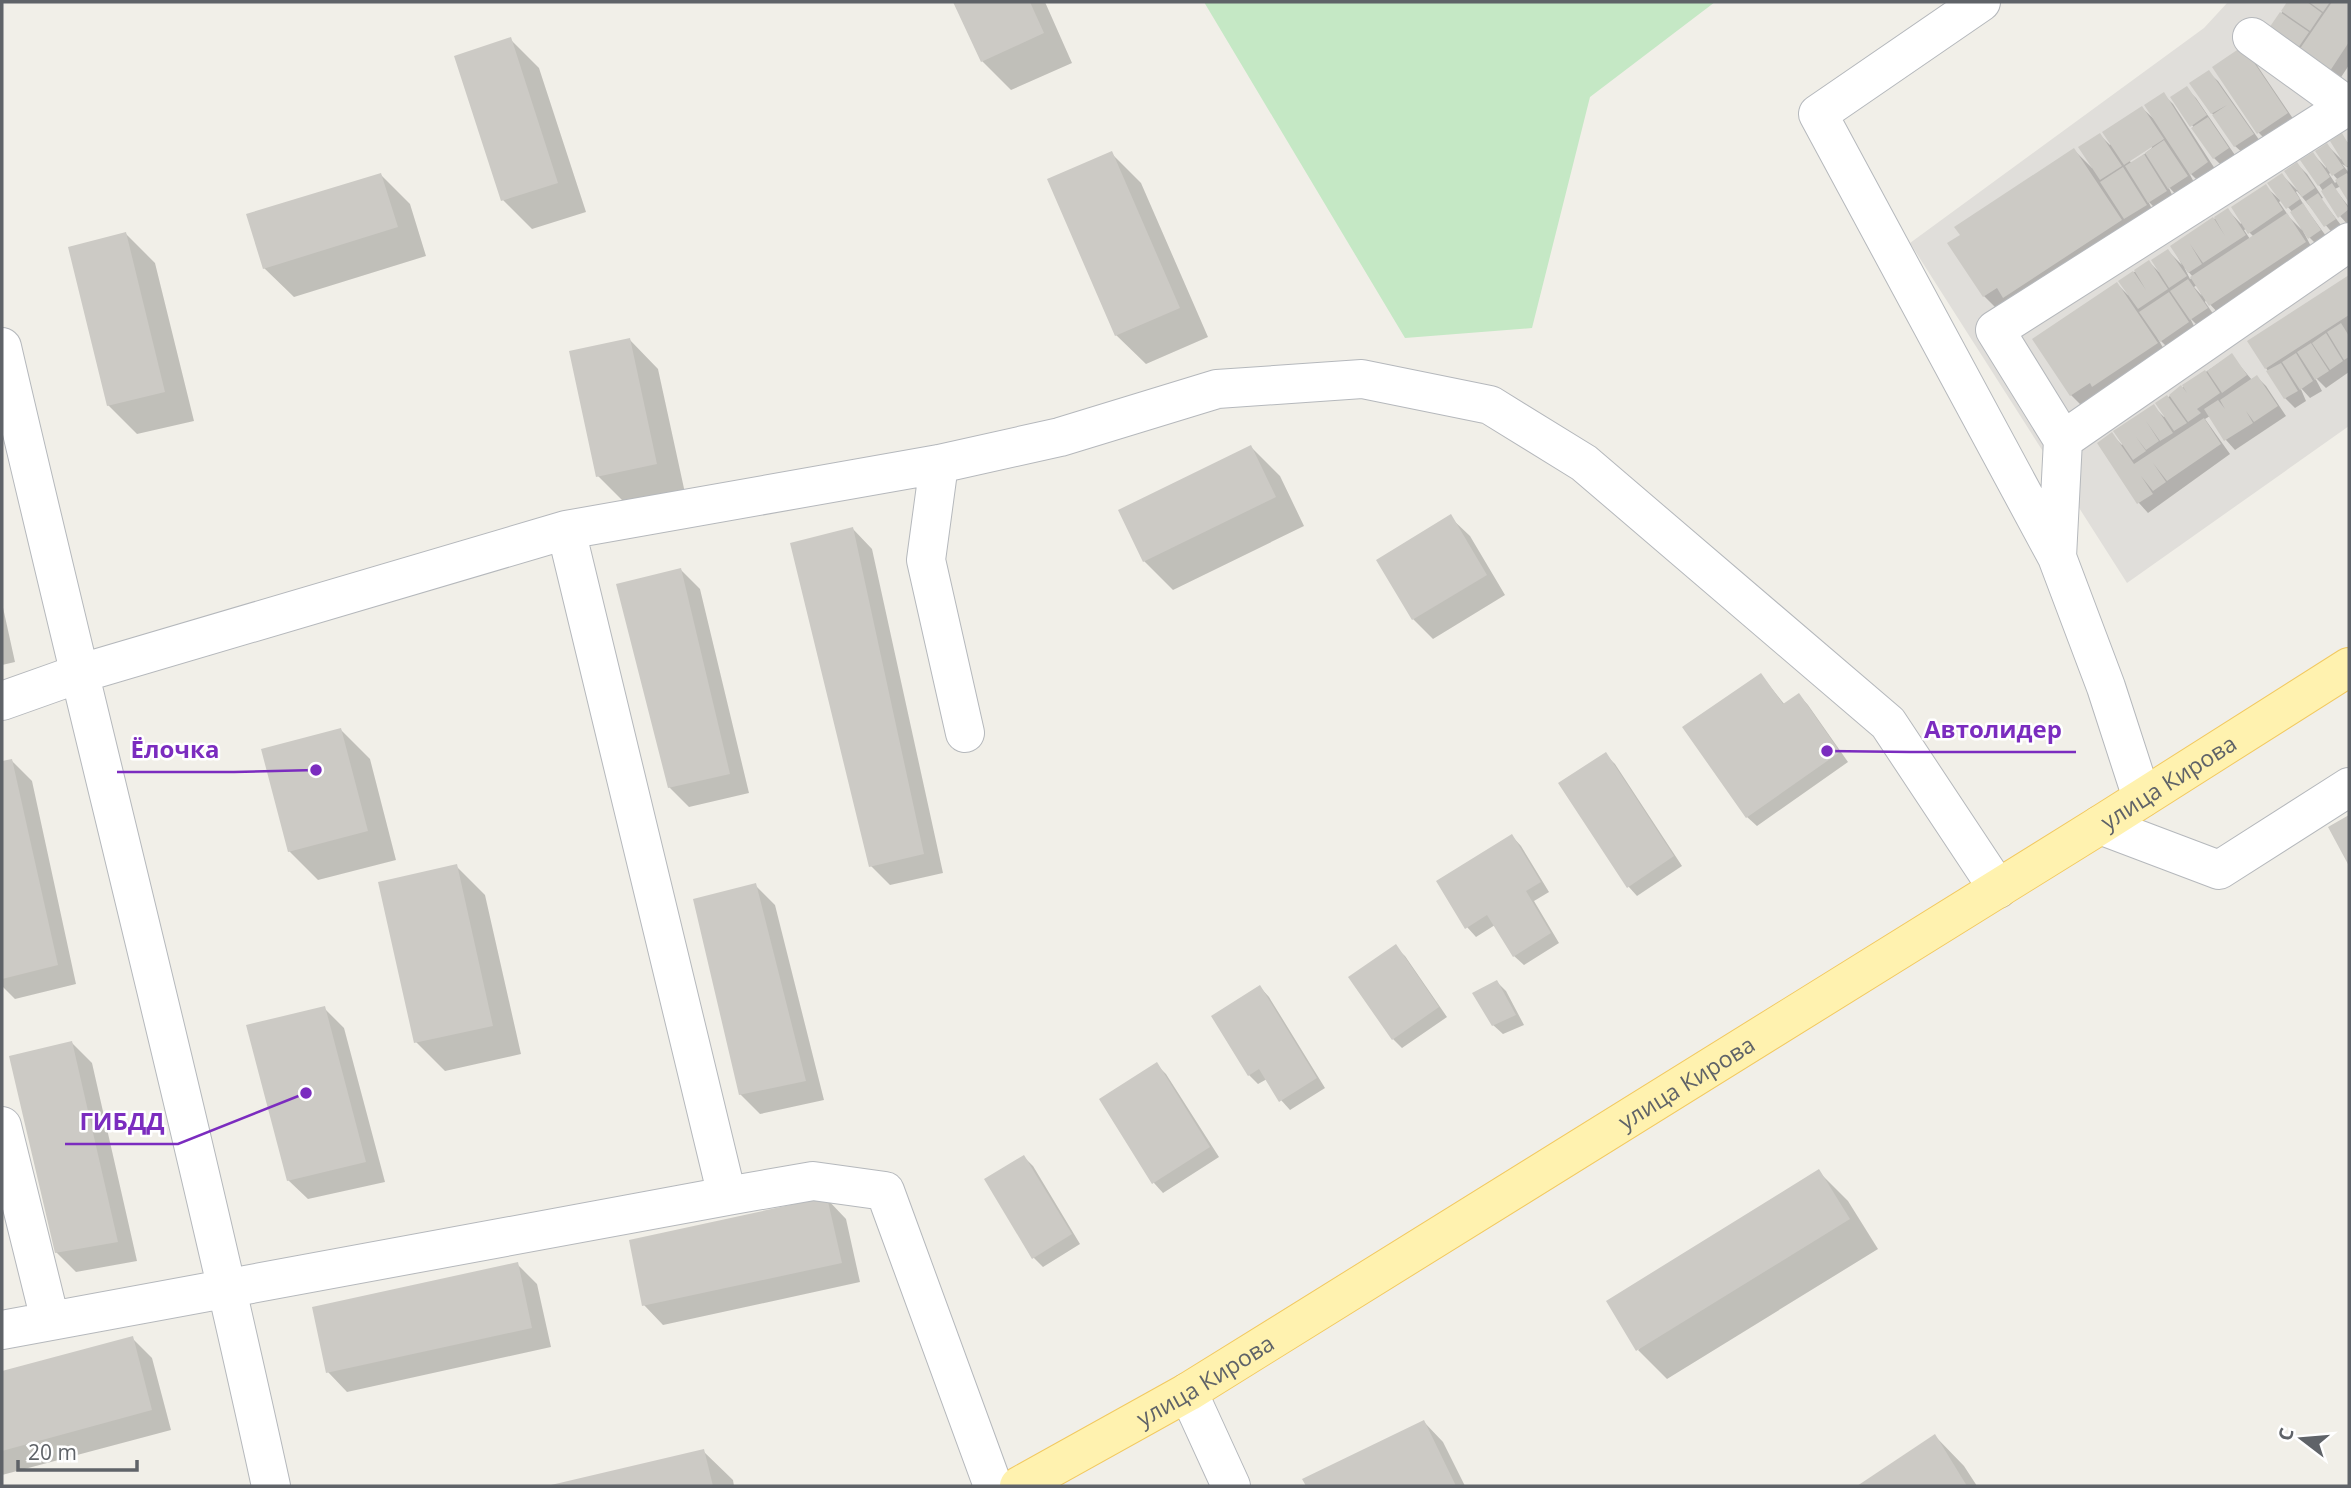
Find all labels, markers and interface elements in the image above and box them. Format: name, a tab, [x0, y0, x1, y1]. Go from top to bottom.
callout: Автолидер	[1910, 707, 2076, 752]
text: Автолидер	[1924, 712, 2062, 745]
callout: Ёлочка	[117, 727, 234, 772]
street label: улица Кирова	[2094, 727, 2242, 837]
text: Ёлочка	[131, 732, 219, 765]
street label: улица Кирова	[1612, 1028, 1760, 1137]
callout: ГИБДД	[65, 1099, 178, 1144]
text: ГИБДД	[79, 1104, 165, 1137]
street label: улица Кирова	[1130, 1327, 1280, 1434]
north arrow	[2267, 1404, 2337, 1474]
text: С	[2271, 1425, 2300, 1444]
scale bar	[18, 1428, 136, 1472]
text: 20 m	[28, 1438, 77, 1466]

